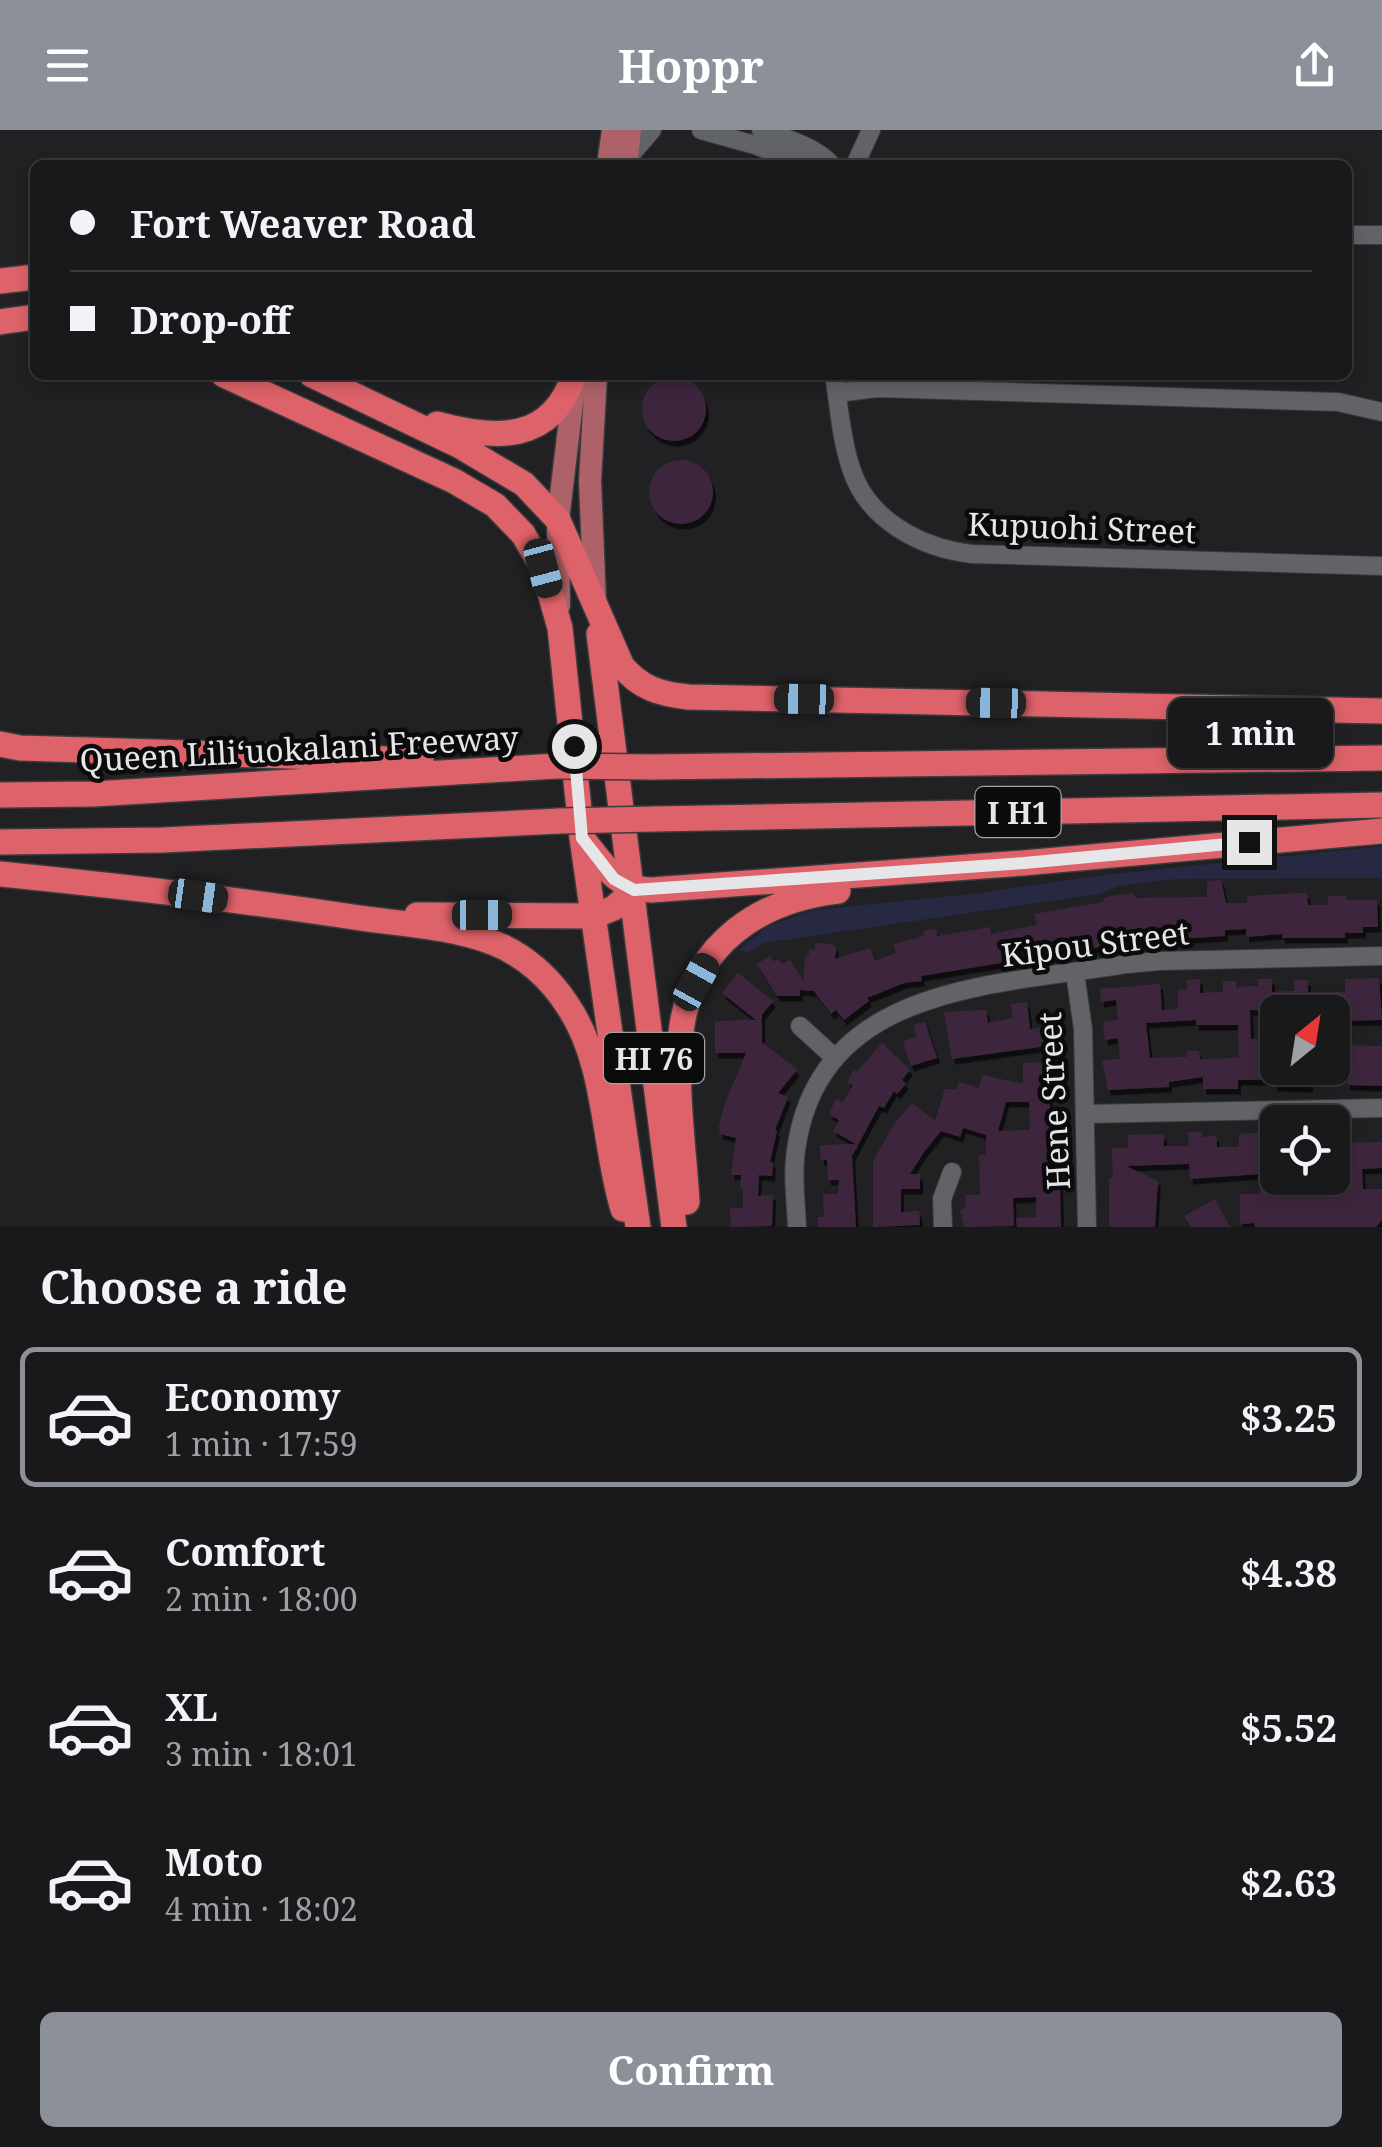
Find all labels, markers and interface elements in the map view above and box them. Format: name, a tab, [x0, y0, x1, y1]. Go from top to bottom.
text: Hoppr	[618, 35, 764, 96]
icon: menu	[40, 38, 95, 93]
icon: share	[1287, 38, 1342, 93]
text: Fort Weaver Road	[130, 197, 476, 249]
text: Drop-off	[130, 293, 291, 345]
street label: Kupuohi Street	[967, 502, 1197, 552]
car	[521, 535, 565, 601]
car	[774, 683, 834, 715]
car	[966, 687, 1026, 719]
callout: 1 min	[1166, 697, 1332, 767]
text: 1 min	[1205, 711, 1296, 754]
street label: Queen Liliʻuokalani Freeway	[78, 715, 520, 781]
route start	[552, 724, 597, 769]
road number: I H1	[976, 787, 1060, 837]
route end	[1227, 820, 1272, 865]
car	[166, 877, 230, 915]
car	[452, 900, 512, 930]
street label: Kipou Street	[999, 910, 1191, 976]
car	[668, 948, 724, 1016]
north arrow	[1260, 995, 1350, 1085]
map controls	[1260, 995, 1350, 1195]
street label: Hene Street	[1027, 1011, 1079, 1191]
road number: HI 76	[604, 1033, 704, 1083]
button: locate	[1260, 1105, 1350, 1195]
text: Choose a ride	[40, 1256, 348, 1317]
text: Economy	[165, 1370, 341, 1422]
icon: car	[45, 1372, 135, 1462]
text: $3.25	[1240, 1391, 1337, 1443]
text: 1 min · 17:59	[165, 1422, 358, 1465]
text: Comfort	[165, 1525, 325, 1577]
icon: car	[45, 1527, 135, 1617]
text: $4.38	[1240, 1546, 1337, 1598]
text: 2 min · 18:00	[165, 1577, 358, 1620]
text: XL	[165, 1680, 218, 1732]
icon: car	[45, 1682, 135, 1772]
text: $5.52	[1240, 1701, 1337, 1753]
text: 3 min · 18:01	[165, 1732, 358, 1775]
text: Moto	[165, 1835, 263, 1887]
icon: car	[45, 1837, 135, 1927]
text: $2.63	[1240, 1856, 1337, 1908]
text: 4 min · 18:02	[165, 1887, 358, 1930]
button: Confirm	[40, 2012, 1342, 2127]

